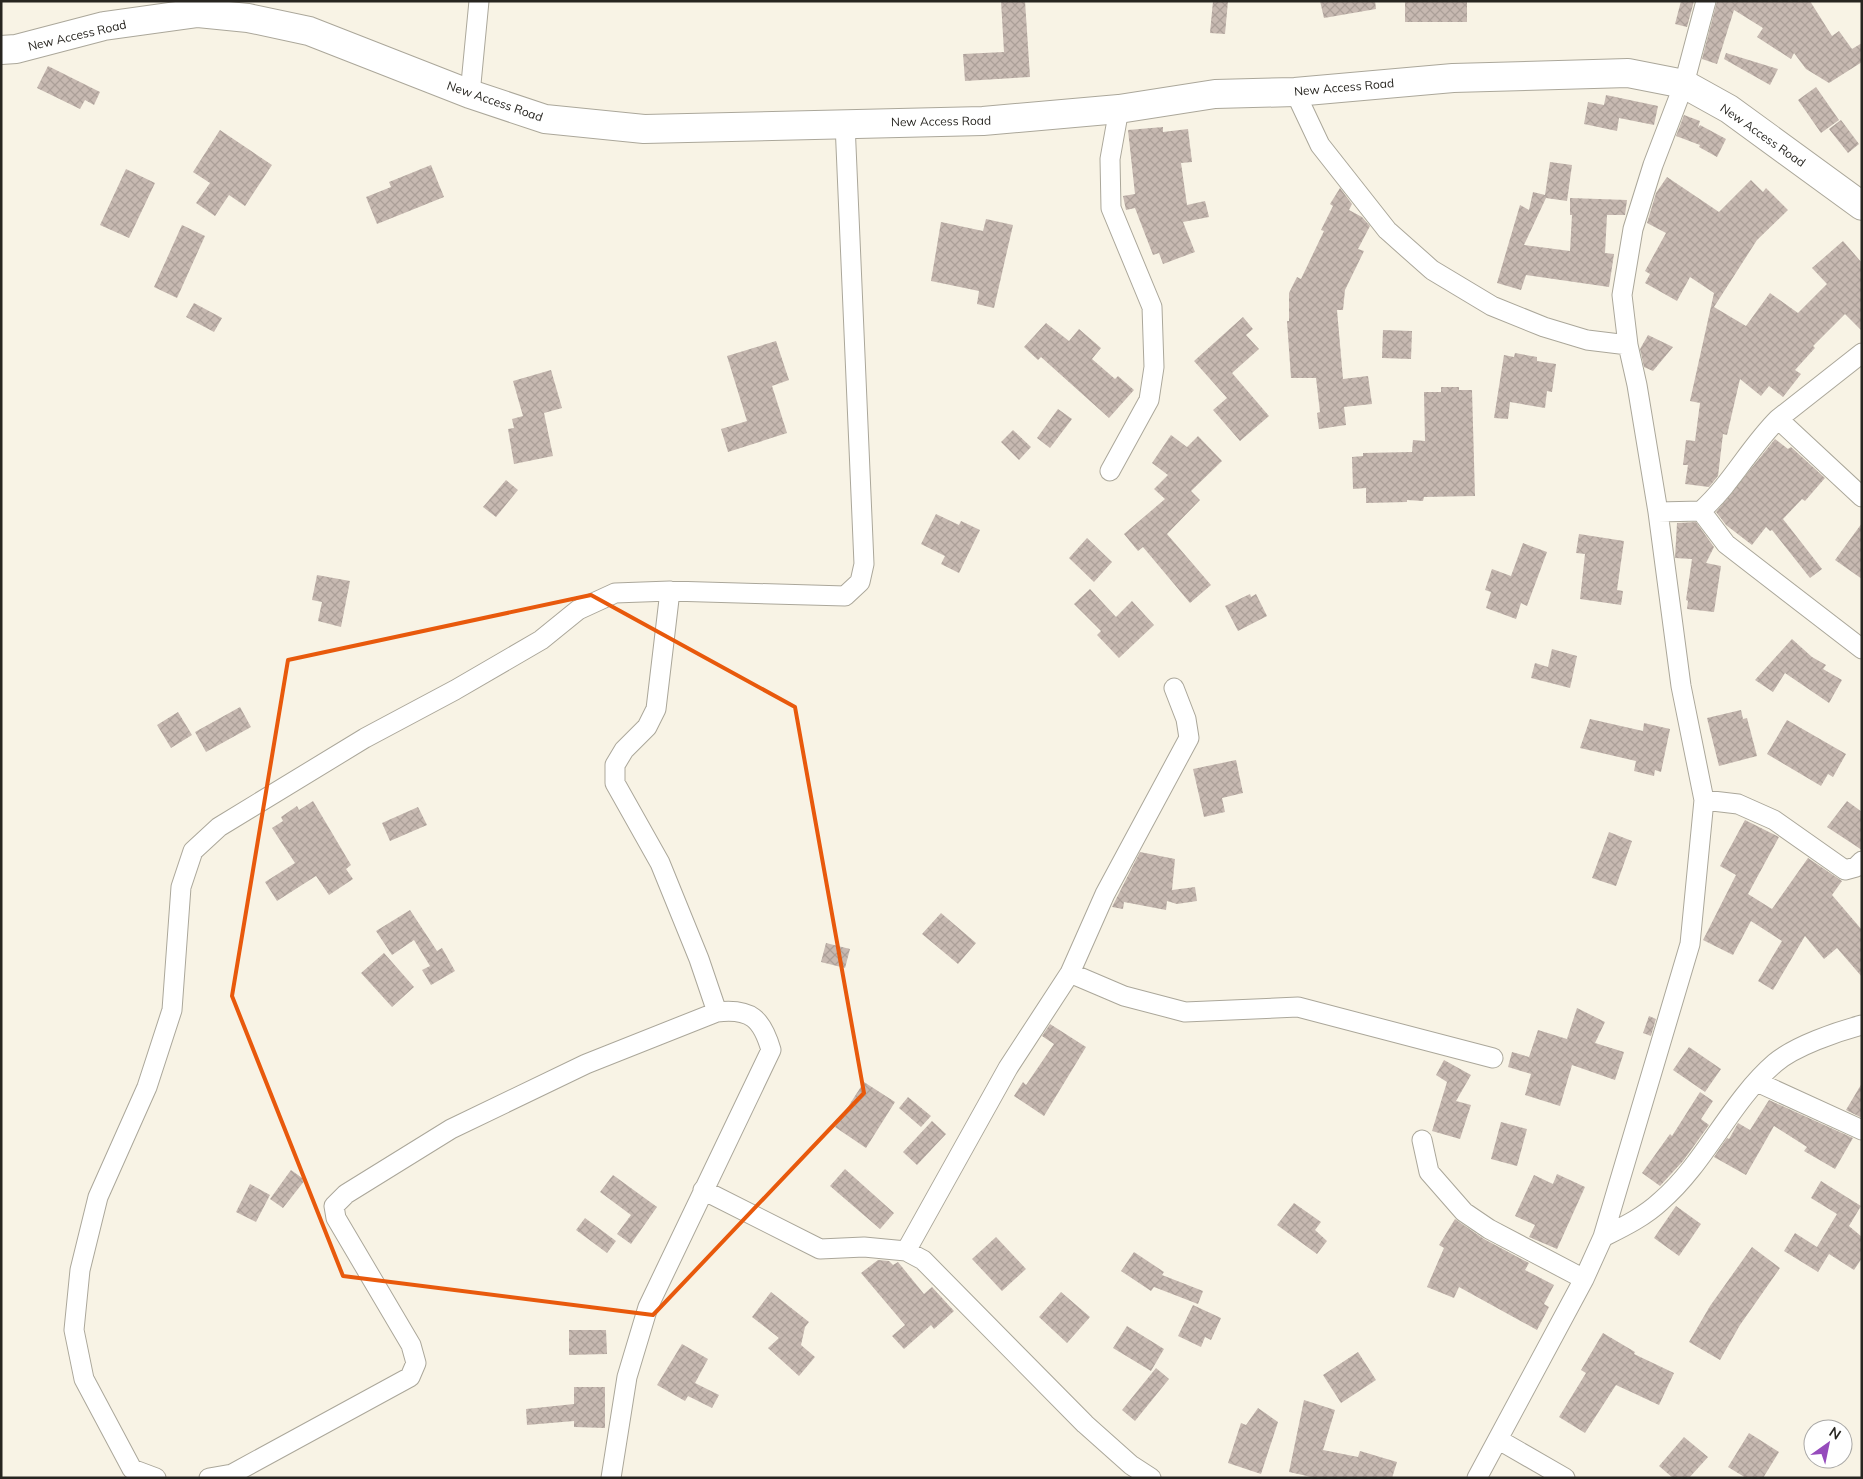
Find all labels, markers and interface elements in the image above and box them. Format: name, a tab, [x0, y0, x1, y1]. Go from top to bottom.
street label: New Access Road	[26, 16, 128, 54]
street label: New Access Road	[1293, 75, 1395, 99]
street label: New Access Road	[445, 78, 545, 124]
street label: New Access Road	[1718, 100, 1808, 170]
street label: New Access Road	[891, 113, 991, 129]
north arrow	[1803, 1419, 1853, 1469]
text: N	[1826, 1423, 1844, 1444]

